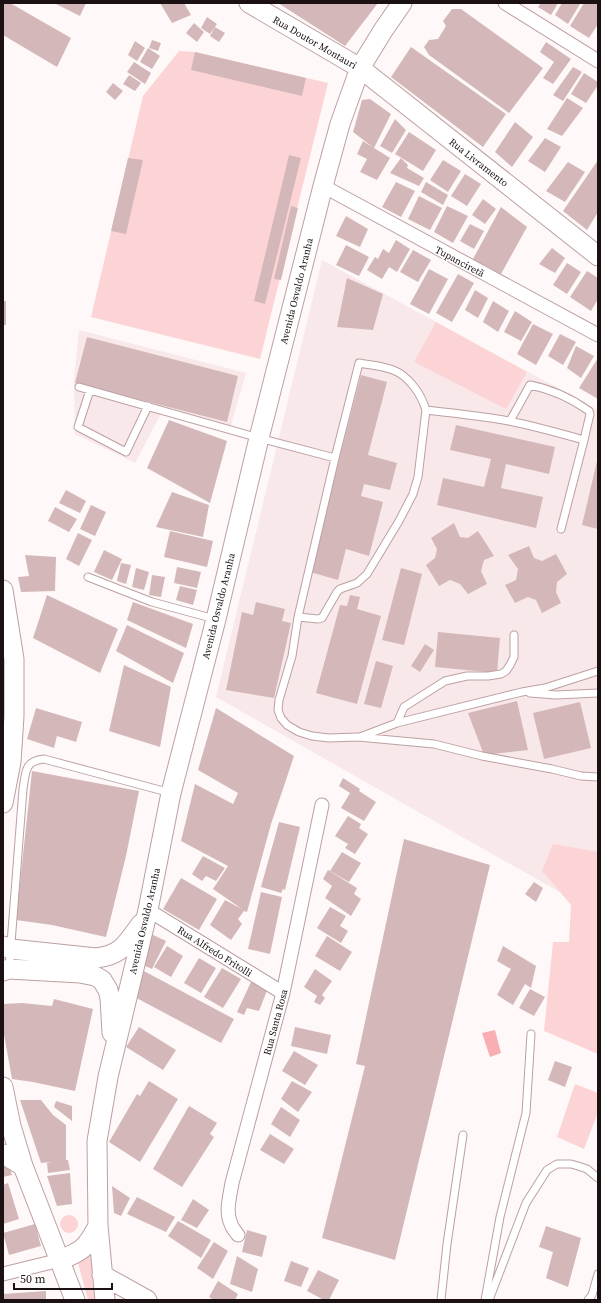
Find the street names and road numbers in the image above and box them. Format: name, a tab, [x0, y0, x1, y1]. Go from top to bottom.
street label: Rua Doutor Montauri	[270, 13, 359, 72]
street label: Rua Livramento	[447, 135, 511, 190]
street label: Avenida Osvaldo Aranha	[277, 236, 316, 345]
street label: Tupanciretã	[433, 243, 487, 280]
street label: Avenida Osvaldo Aranha	[199, 551, 238, 660]
street label: Avenida Osvaldo Aranha	[126, 866, 163, 976]
street label: Rua Alfredo Fritolli	[175, 923, 255, 980]
street label: Rua Santa Rosa	[260, 987, 291, 1057]

